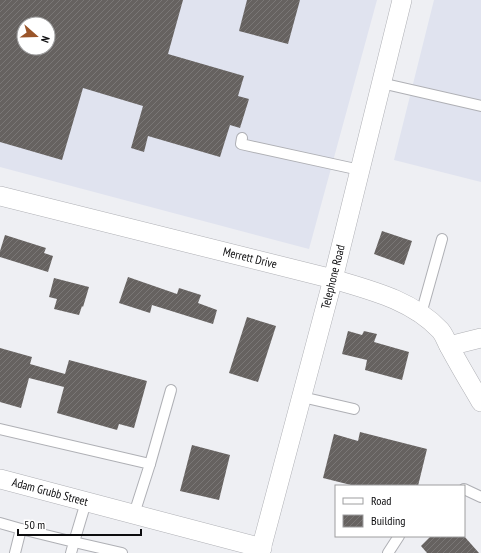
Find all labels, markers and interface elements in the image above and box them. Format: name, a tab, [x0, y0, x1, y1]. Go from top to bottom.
north arrow	[16, 16, 56, 56]
text: N	[38, 34, 53, 45]
street label: Telephone Road	[317, 243, 348, 311]
street label: Merrett Drive	[222, 244, 279, 271]
street label: Adam Grubb Street	[10, 474, 91, 509]
legend	[335, 485, 465, 537]
text: Road	[371, 493, 391, 508]
scale bar	[18, 511, 141, 537]
text: Building	[371, 513, 406, 528]
text: 50 m	[24, 517, 45, 532]

